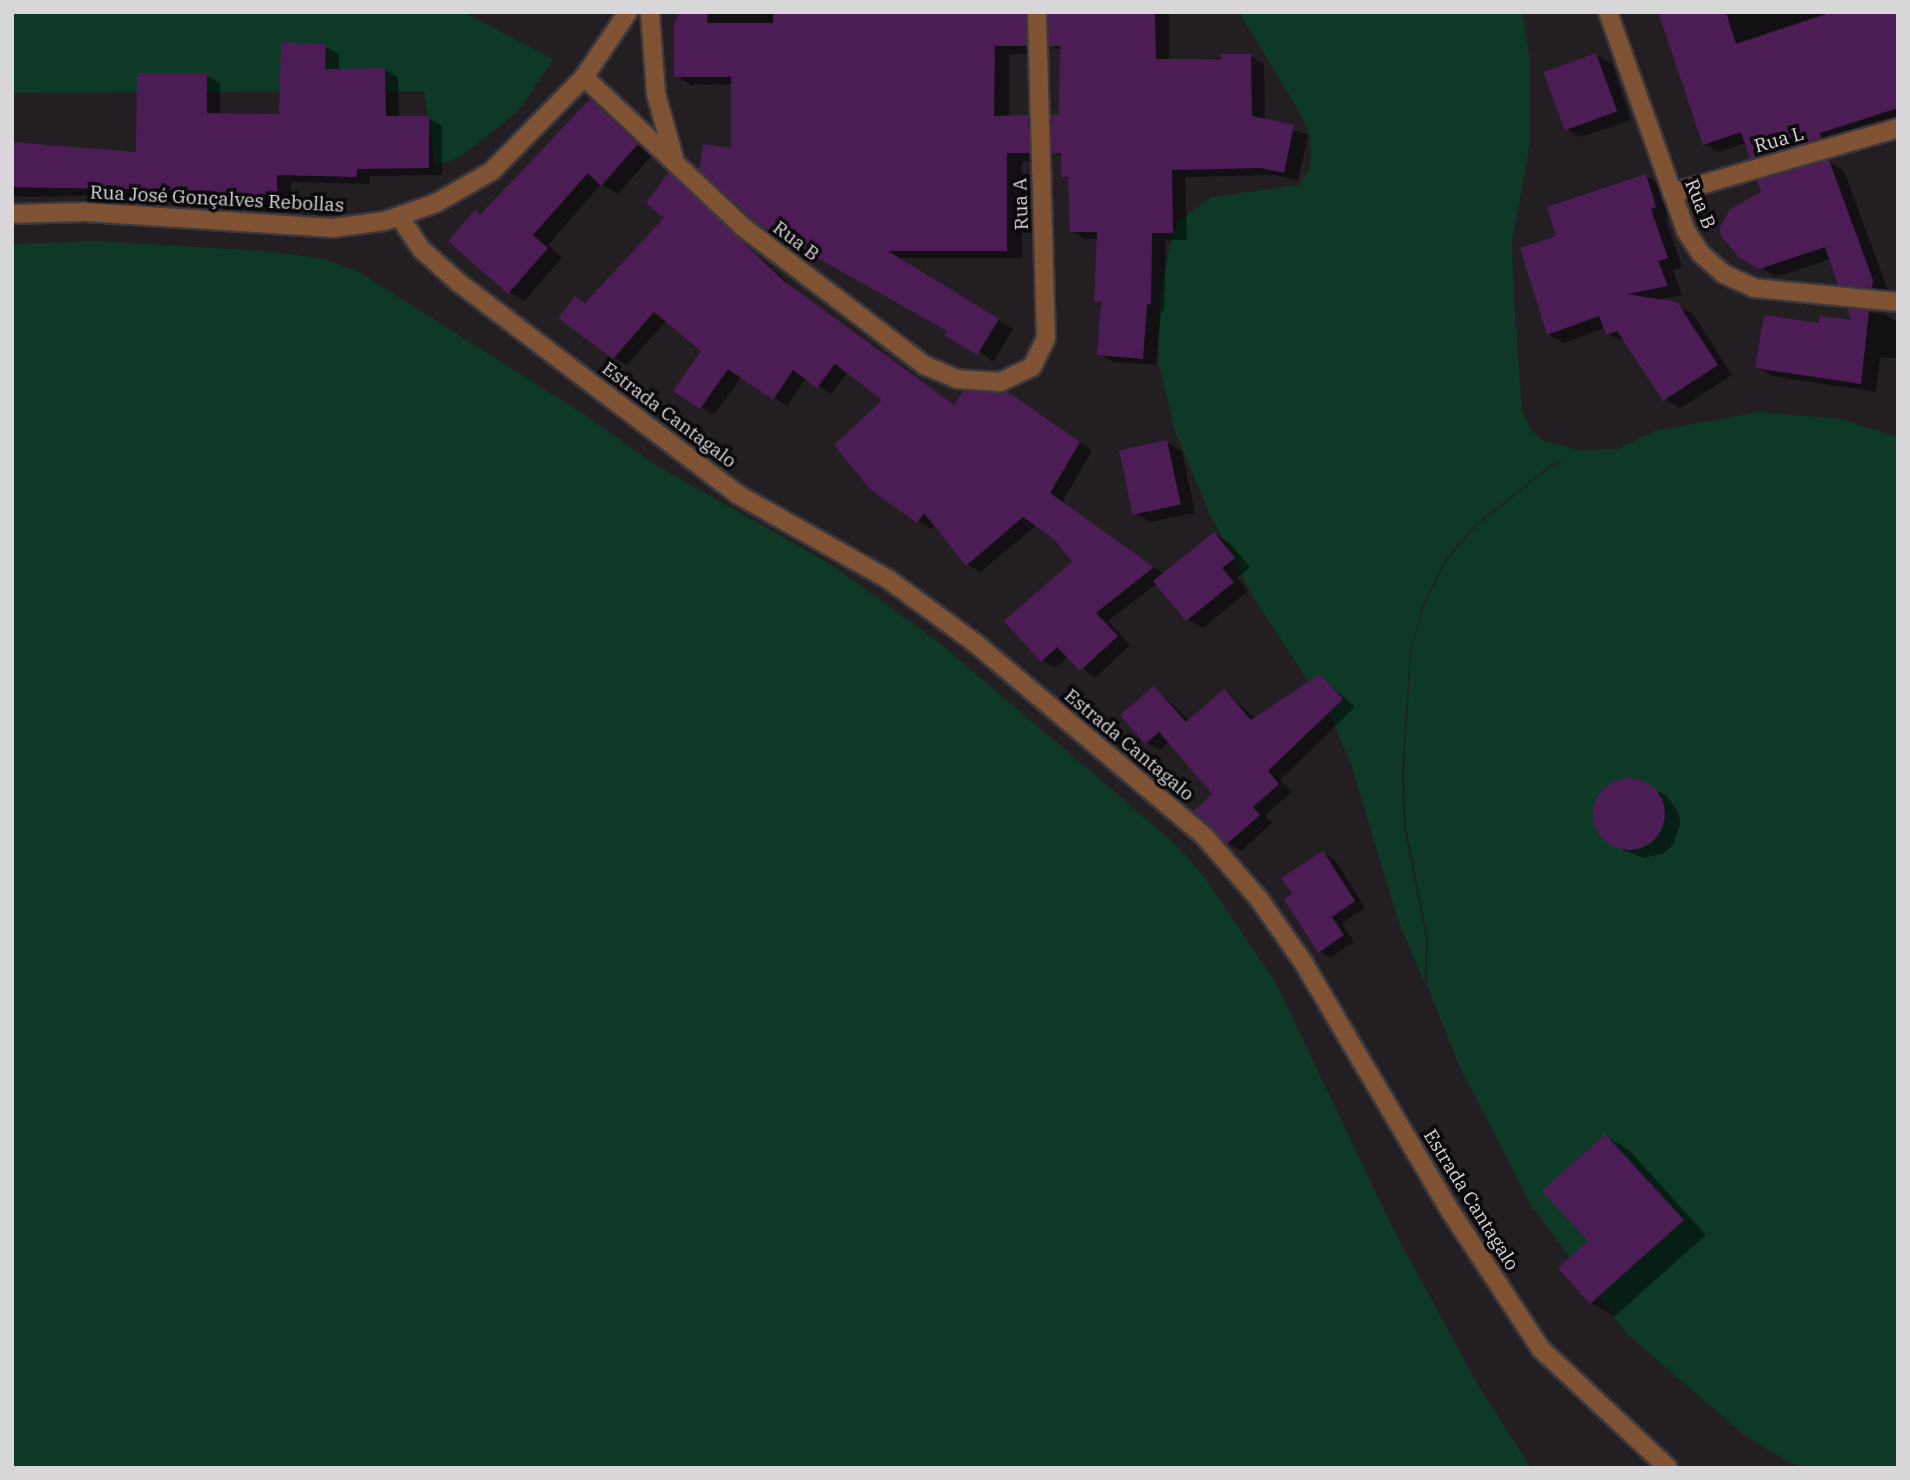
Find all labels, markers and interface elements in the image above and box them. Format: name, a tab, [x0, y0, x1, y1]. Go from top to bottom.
street label: Rua L	[1752, 122, 1806, 158]
street label: Rua B	[1680, 176, 1720, 232]
street label: Rua A	[1009, 177, 1033, 231]
street label: Rua José Gonçalves Rebollas	[89, 181, 345, 217]
street label: Rua B	[768, 216, 824, 266]
street label: Estrada Cantagalo	[598, 357, 740, 473]
street label: Estrada Cantagalo	[1060, 684, 1198, 806]
street label: Estrada Cantagalo	[1418, 1125, 1524, 1275]

